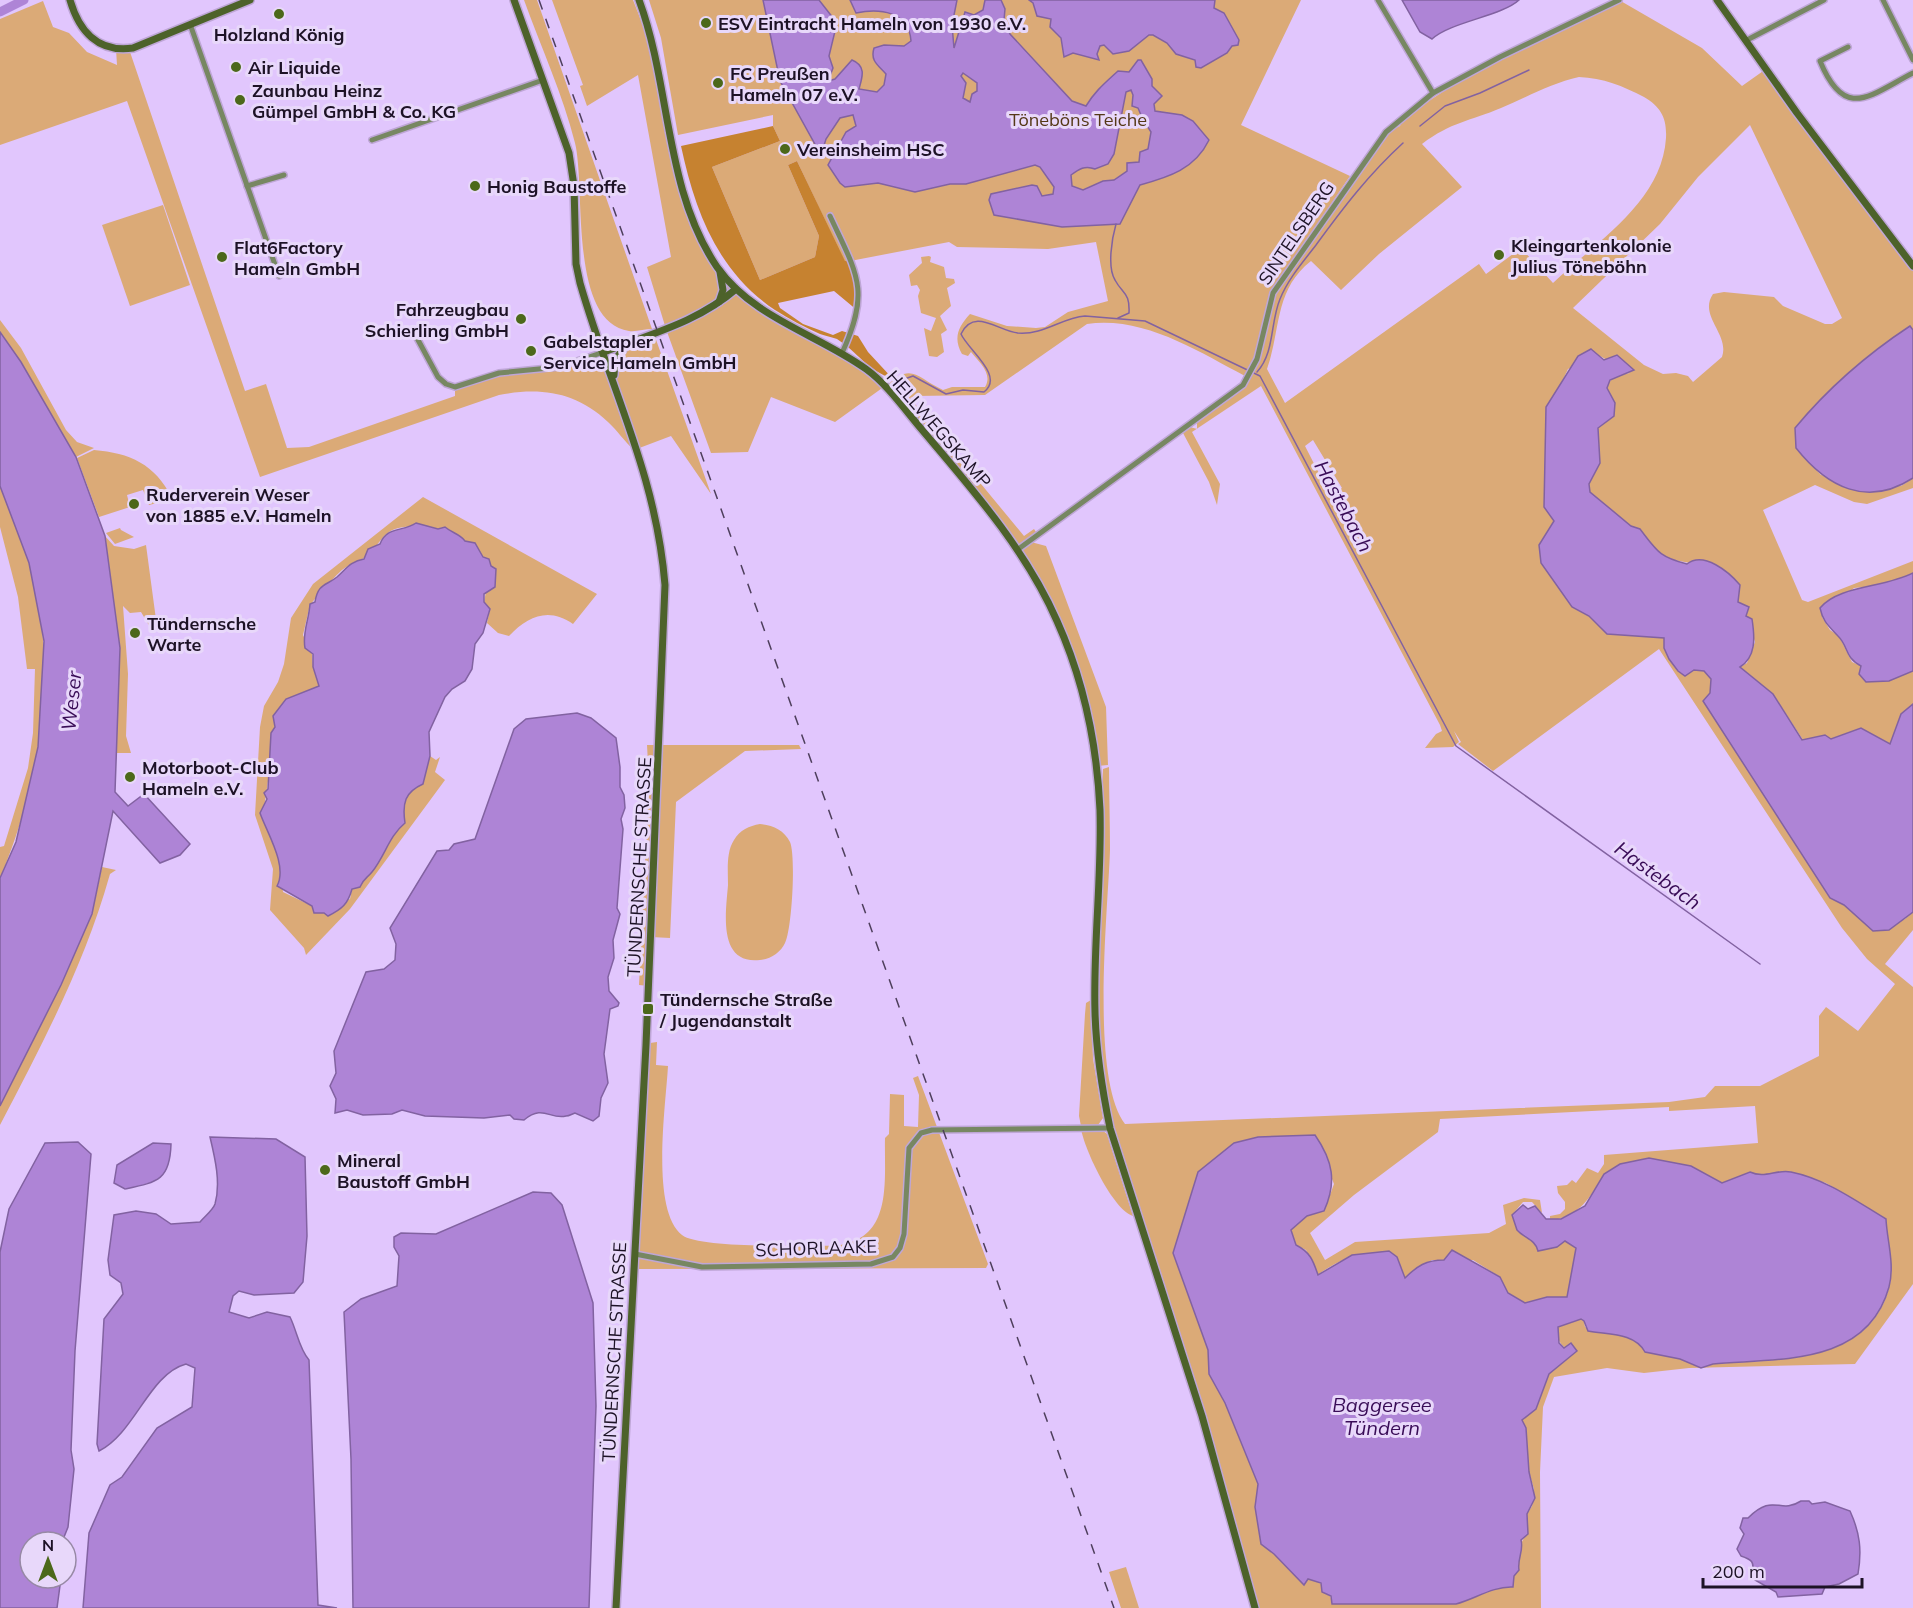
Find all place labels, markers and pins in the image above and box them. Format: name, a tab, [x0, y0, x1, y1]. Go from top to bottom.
marker: Holzland König	[272, 7, 286, 21]
place label: ESV Eintracht Hameln von 1930 e.V.	[718, 12, 1026, 35]
marker: ESV Eintracht Hameln von 1930 e.V.	[699, 16, 713, 30]
place label: Holzland König	[214, 23, 344, 46]
place label: Air Liquide	[248, 56, 341, 79]
marker: Air Liquide	[229, 60, 243, 74]
place label: FC Preußen Hameln 07 e.V.	[730, 62, 858, 106]
marker: FC Preußen Hameln 07 e.V.	[711, 76, 725, 90]
place label: Zaunbau Heinz Gümpel GmbH & Co. KG	[252, 79, 456, 123]
marker: Zaunbau Heinz Gümpel GmbH & Co. KG	[233, 93, 247, 107]
place label: Vereinsheim HSC	[796, 138, 944, 161]
marker: Vereinsheim HSC	[778, 142, 792, 156]
place label: Honig Baustoffe	[487, 175, 626, 198]
marker: Honig Baustoffe	[468, 179, 482, 193]
place label: Kleingartenkolonie Julius Töneböhn	[1511, 234, 1672, 278]
place label: Flat6Factory Hameln GmbH	[234, 236, 360, 280]
marker: Kleingartenkolonie Julius Töneböhn	[1492, 248, 1506, 262]
marker: Flat6Factory Hameln GmbH	[215, 250, 229, 264]
place label: Fahrzeugbau Schierling GmbH	[365, 298, 509, 342]
marker: Fahrzeugbau Schierling GmbH	[514, 312, 528, 326]
place label: Gabelstapler Service Hameln GmbH	[543, 330, 736, 374]
marker: Gabelstapler Service Hameln GmbH	[524, 344, 538, 358]
place label: Ruderverein Weser von 1885 e.V. Hameln	[145, 483, 332, 527]
marker: Ruderverein Weser von 1885 e.V. Hameln	[127, 497, 141, 511]
place label: Tündernsche Warte	[147, 612, 256, 656]
marker: Tündernsche Warte	[128, 626, 142, 640]
place label: Motorboot-Club Hameln e.V.	[142, 756, 279, 800]
marker: Motorboot-Club Hameln e.V.	[123, 770, 137, 784]
place label: Tündernsche Straße / Jugendanstalt	[659, 988, 833, 1032]
marker: Tündernsche Straße / Jugendanstalt	[641, 1002, 655, 1016]
place label: Mineral Baustoff GmbH	[337, 1149, 470, 1193]
marker: Mineral Baustoff GmbH	[318, 1163, 332, 1177]

